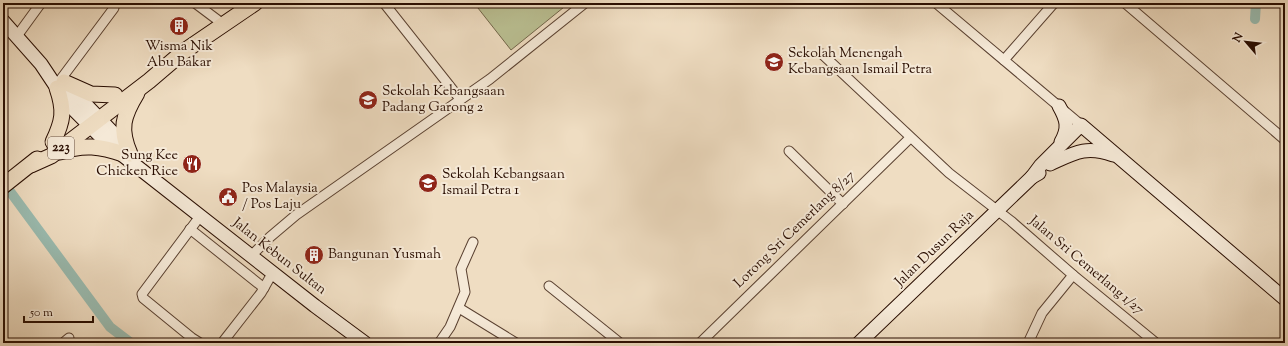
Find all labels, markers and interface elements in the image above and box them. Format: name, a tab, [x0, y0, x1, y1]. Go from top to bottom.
building icon: Wisma Nik Abu Bakar	[168, 15, 190, 37]
north arrow	[1226, 22, 1266, 62]
text: N	[1228, 30, 1247, 46]
place label: Wisma Nik Abu Bakar	[145, 37, 213, 73]
place label: Sekolah Menengah Kebangsaan Ismail Petra	[788, 44, 932, 80]
school or university icon: Sekolah Menengah Kebangsaan Ismail Petra	[763, 51, 785, 73]
place label: Sekolah Kebangsaan Padang Garong 2	[382, 82, 505, 118]
school or university icon: Sekolah Kebangsaan Padang Garong 2	[357, 89, 379, 111]
road number: 223	[48, 137, 74, 159]
place label: Sung Kee Chicken Rice	[96, 146, 178, 182]
restaurant icon: Sung Kee Chicken Rice	[181, 153, 203, 175]
place label: Sekolah Kebangsaan Ismail Petra 1	[442, 165, 565, 201]
street label: Lorong Sri Cemerlang 8/27	[730, 167, 860, 293]
school or university icon: Sekolah Kebangsaan Ismail Petra 1	[417, 172, 439, 194]
place label: Pos Malaysia / Pos Laju	[242, 179, 318, 215]
public building icon: Pos Malaysia / Pos Laju	[217, 186, 239, 208]
street label: Jalan Dusun Raja	[890, 206, 979, 293]
street label: Jalan Sri Cemerlang 1/27	[1023, 211, 1148, 320]
street label: Jalan Kebun Sultan	[227, 213, 330, 300]
building icon: Bangunan Yusmah	[303, 244, 325, 266]
place label: Bangunan Yusmah	[328, 245, 441, 265]
scale bar	[24, 298, 93, 324]
text: 50 m	[29, 304, 53, 322]

